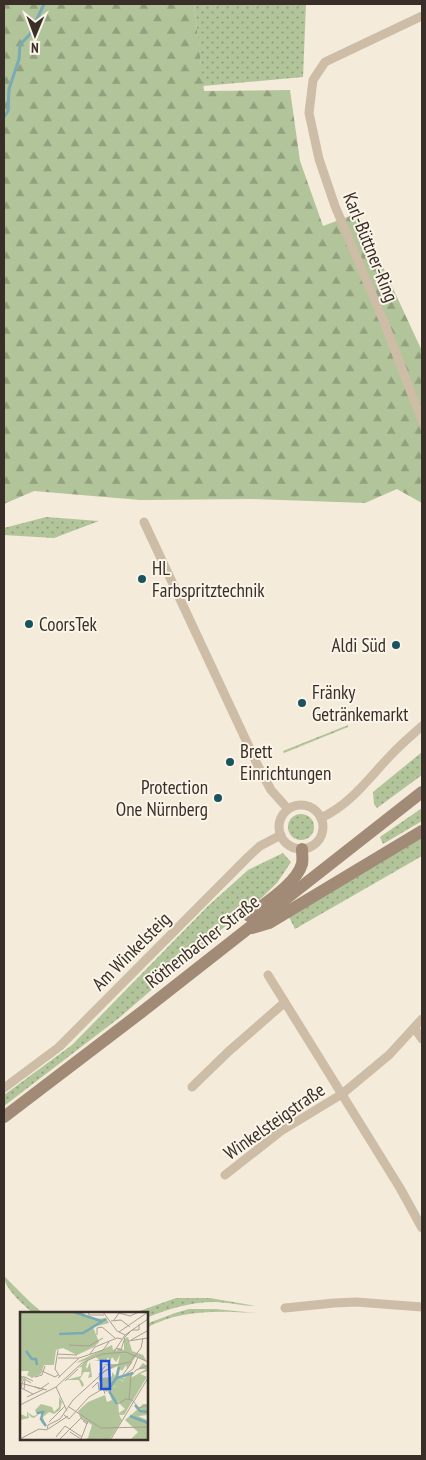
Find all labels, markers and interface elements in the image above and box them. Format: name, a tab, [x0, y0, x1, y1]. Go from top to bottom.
north arrow	[10, 10, 60, 60]
text: N	[31, 39, 39, 57]
street label: Karl-Büttner-Ring	[338, 189, 404, 305]
place label: HL Farbspritztechnik	[152, 556, 265, 602]
marker: HL Farbspritztechnik	[136, 573, 148, 585]
place label: CoorsTek	[39, 612, 98, 636]
marker: CoorsTek	[23, 618, 35, 630]
place label: Aldi Süd	[332, 633, 386, 657]
marker: Aldi Süd	[390, 639, 402, 651]
place label: Fränky Getränkemarkt	[312, 680, 409, 726]
marker: Fränky Getränkemarkt	[296, 697, 308, 709]
place label: Brett Einrichtungen	[240, 739, 331, 785]
marker: Brett Einrichtungen	[224, 756, 236, 768]
place label: Protection One Nürnberg	[116, 775, 208, 821]
marker: Protection One Nürnberg	[212, 792, 224, 804]
street label: Röthenbacher Straße	[140, 889, 264, 993]
street label: Am Winkelsteig	[87, 907, 175, 995]
street label: Winkelsteigstraße	[219, 1077, 329, 1165]
inset map	[20, 1312, 148, 1440]

